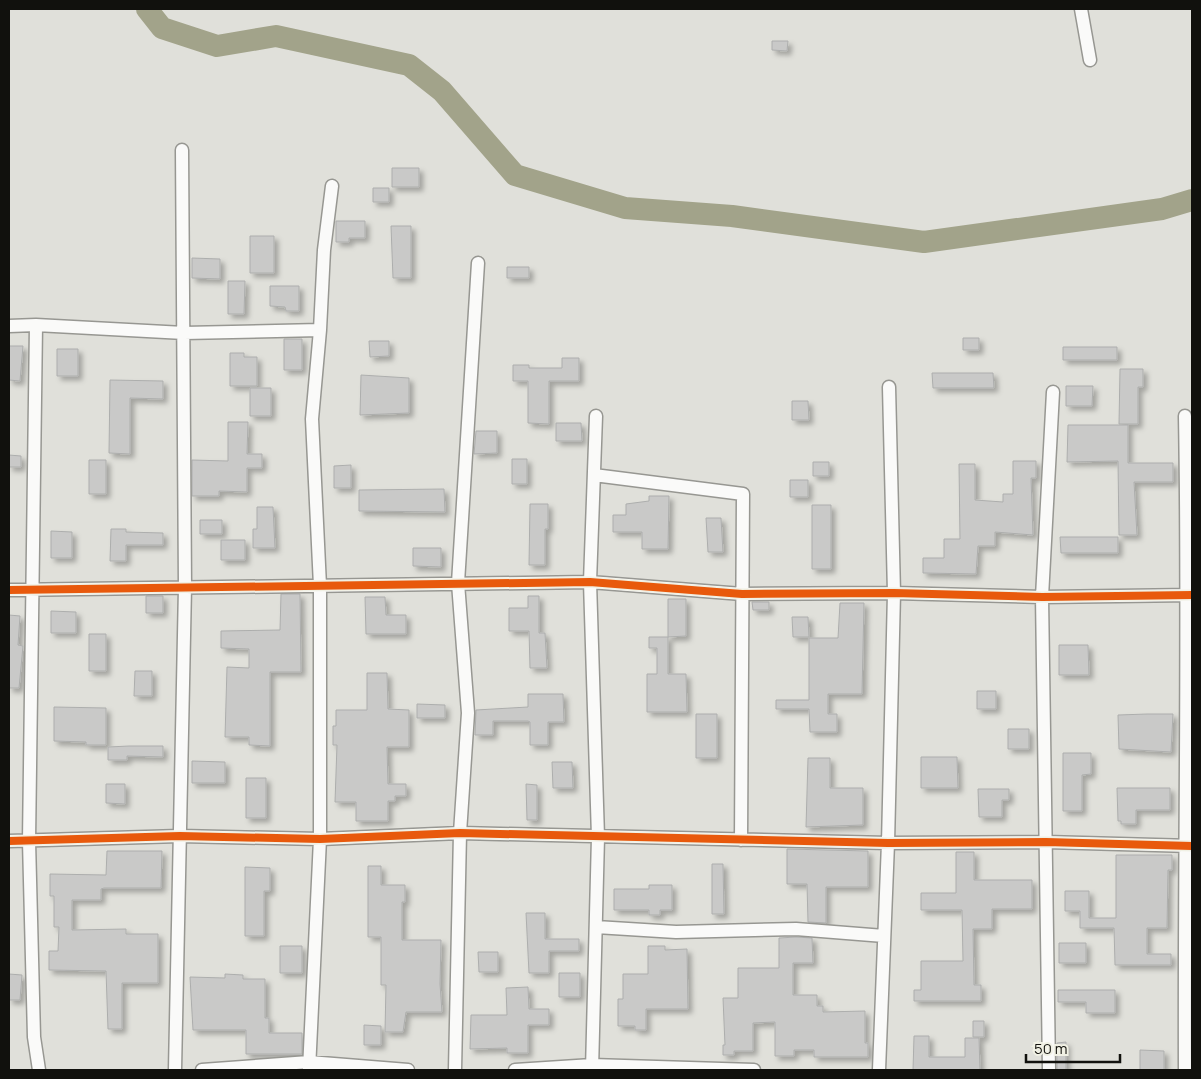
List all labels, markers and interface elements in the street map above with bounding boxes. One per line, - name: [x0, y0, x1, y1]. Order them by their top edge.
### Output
- scale bar: [1026, 1032, 1120, 1064]
- text: 50 m: [1034, 1038, 1068, 1059]

